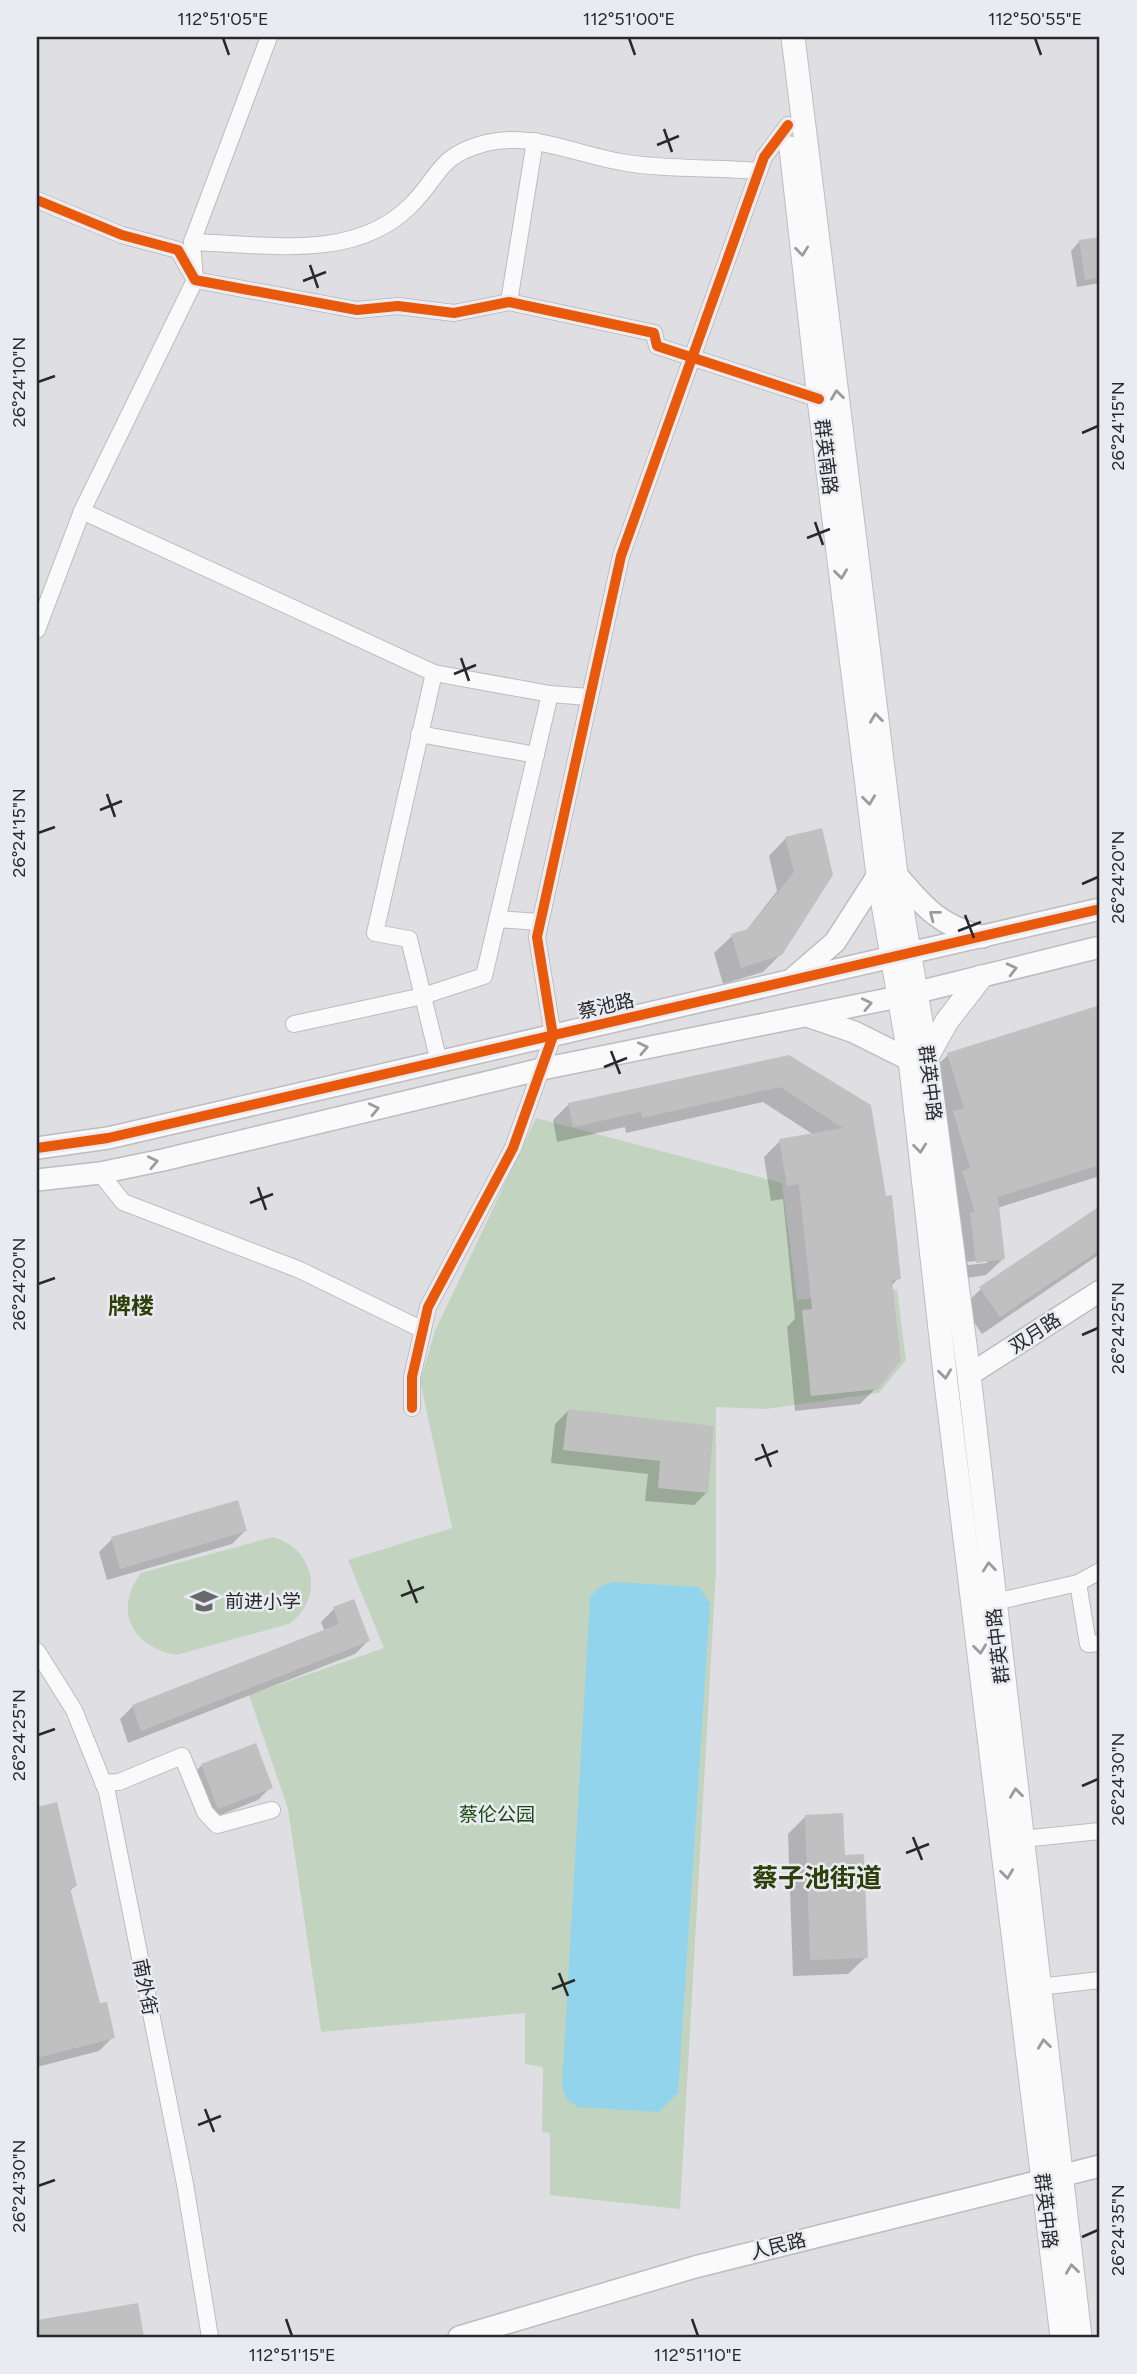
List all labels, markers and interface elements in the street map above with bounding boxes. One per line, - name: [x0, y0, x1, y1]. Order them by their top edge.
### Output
- text: 112°51'05"E: [177, 8, 269, 30]
- text: 112°51'00"E: [583, 8, 675, 30]
- text: 112°50'55"E: [988, 8, 1082, 30]
- one-way arrow: [795, 245, 810, 256]
- text: 26°24'10"N: [8, 337, 30, 427]
- text: 26°24'15"N: [1107, 381, 1129, 471]
- one-way arrow: [829, 389, 844, 401]
- street label: 群英南路: [810, 418, 842, 496]
- one-way arrow: [833, 568, 848, 580]
- one-way arrow: [869, 712, 884, 724]
- text: 26°24'15"N: [8, 788, 30, 878]
- one-way arrow: [861, 794, 876, 805]
- text: 26°24'20"N: [1107, 830, 1129, 924]
- one-way arrow: [930, 910, 942, 923]
- one-way arrow: [1006, 963, 1018, 977]
- street label: 蔡池路: [576, 988, 636, 1024]
- one-way arrow: [860, 997, 872, 1012]
- one-way arrow: [637, 1042, 649, 1057]
- street label: 群英中路: [914, 1044, 946, 1122]
- one-way arrow: [368, 1103, 380, 1117]
- one-way arrow: [912, 1142, 927, 1154]
- one-way arrow: [147, 1155, 159, 1170]
- text: 26°24'20"N: [8, 1237, 30, 1331]
- text: 26°24'25"N: [1107, 1282, 1129, 1374]
- district label: 牌楼: [108, 1292, 154, 1320]
- street label: 双月路: [1005, 1308, 1065, 1358]
- one-way arrow: [937, 1369, 952, 1380]
- one-way arrow: [982, 1561, 997, 1573]
- school or university icon: 前进小学: [189, 1586, 219, 1616]
- place label: 前进小学: [225, 1590, 301, 1613]
- street label: 群英中路: [982, 1607, 1014, 1685]
- one-way arrow: [972, 1643, 987, 1654]
- text: 26°24'25"N: [8, 1689, 30, 1781]
- text: 26°24'30"N: [1107, 1733, 1129, 1825]
- one-way arrow: [1009, 1787, 1024, 1799]
- park label: 蔡伦公园: [459, 1803, 535, 1826]
- district label: 蔡子池街道: [752, 1862, 882, 1894]
- one-way arrow: [1000, 1869, 1015, 1880]
- street label: 南外街: [128, 1957, 162, 2017]
- one-way arrow: [1037, 2038, 1052, 2049]
- text: 26°24'30"N: [8, 2140, 30, 2232]
- street label: 群英中路: [1030, 2172, 1062, 2250]
- text: 26°24'35"N: [1107, 2184, 1129, 2276]
- street label: 人民路: [748, 2228, 808, 2264]
- one-way arrow: [1064, 2264, 1079, 2275]
- text: 112°51'15"E: [248, 2344, 336, 2366]
- text: 112°51'10"E: [654, 2344, 742, 2366]

